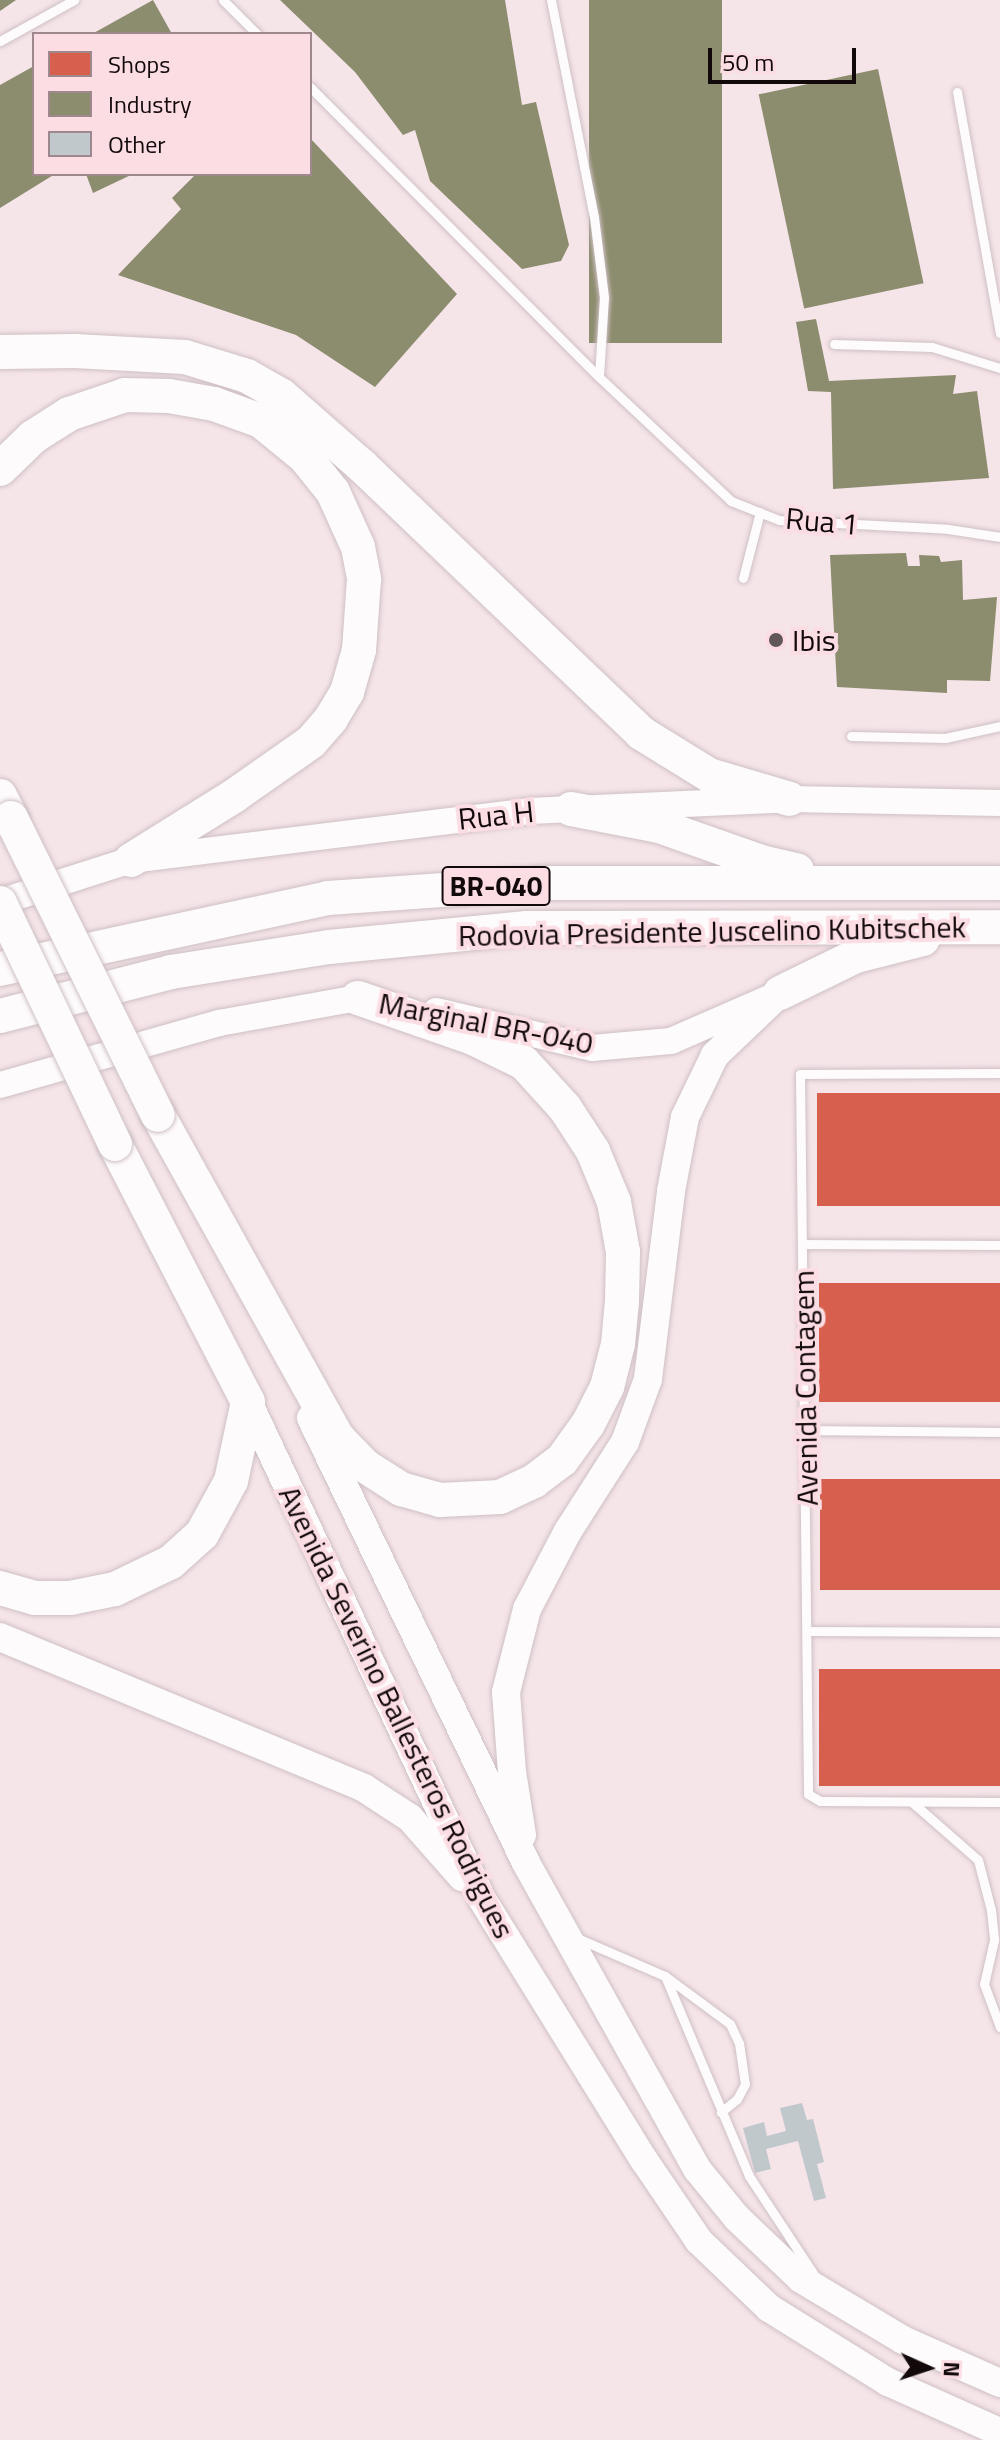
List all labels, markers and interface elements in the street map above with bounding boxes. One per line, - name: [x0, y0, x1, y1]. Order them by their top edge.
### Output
- legend: [32, 32, 312, 176]
- scale bar: [712, 32, 860, 82]
- text: 50 m: [722, 44, 774, 80]
- text: Shops: [108, 46, 170, 82]
- text: Industry: [108, 86, 192, 122]
- text: Other: [108, 126, 166, 162]
- street label: Rua 1: [784, 500, 860, 542]
- place label: Ibis: [792, 622, 836, 658]
- marker: Ibis: [767, 631, 785, 649]
- street label: Rua H: [456, 793, 536, 837]
- road number: BR-040: [440, 862, 552, 910]
- street label: Rodovia Presidente Juscelino Kubitschek: [458, 909, 966, 953]
- street label: Marginal BR-040: [376, 985, 596, 1061]
- street label: Avenida Contagem: [785, 1270, 825, 1506]
- street label: Avenida Severino Ballesteros Rodrigues: [272, 1480, 522, 1944]
- north arrow: [888, 2328, 968, 2408]
- text: N: [935, 2361, 969, 2378]

